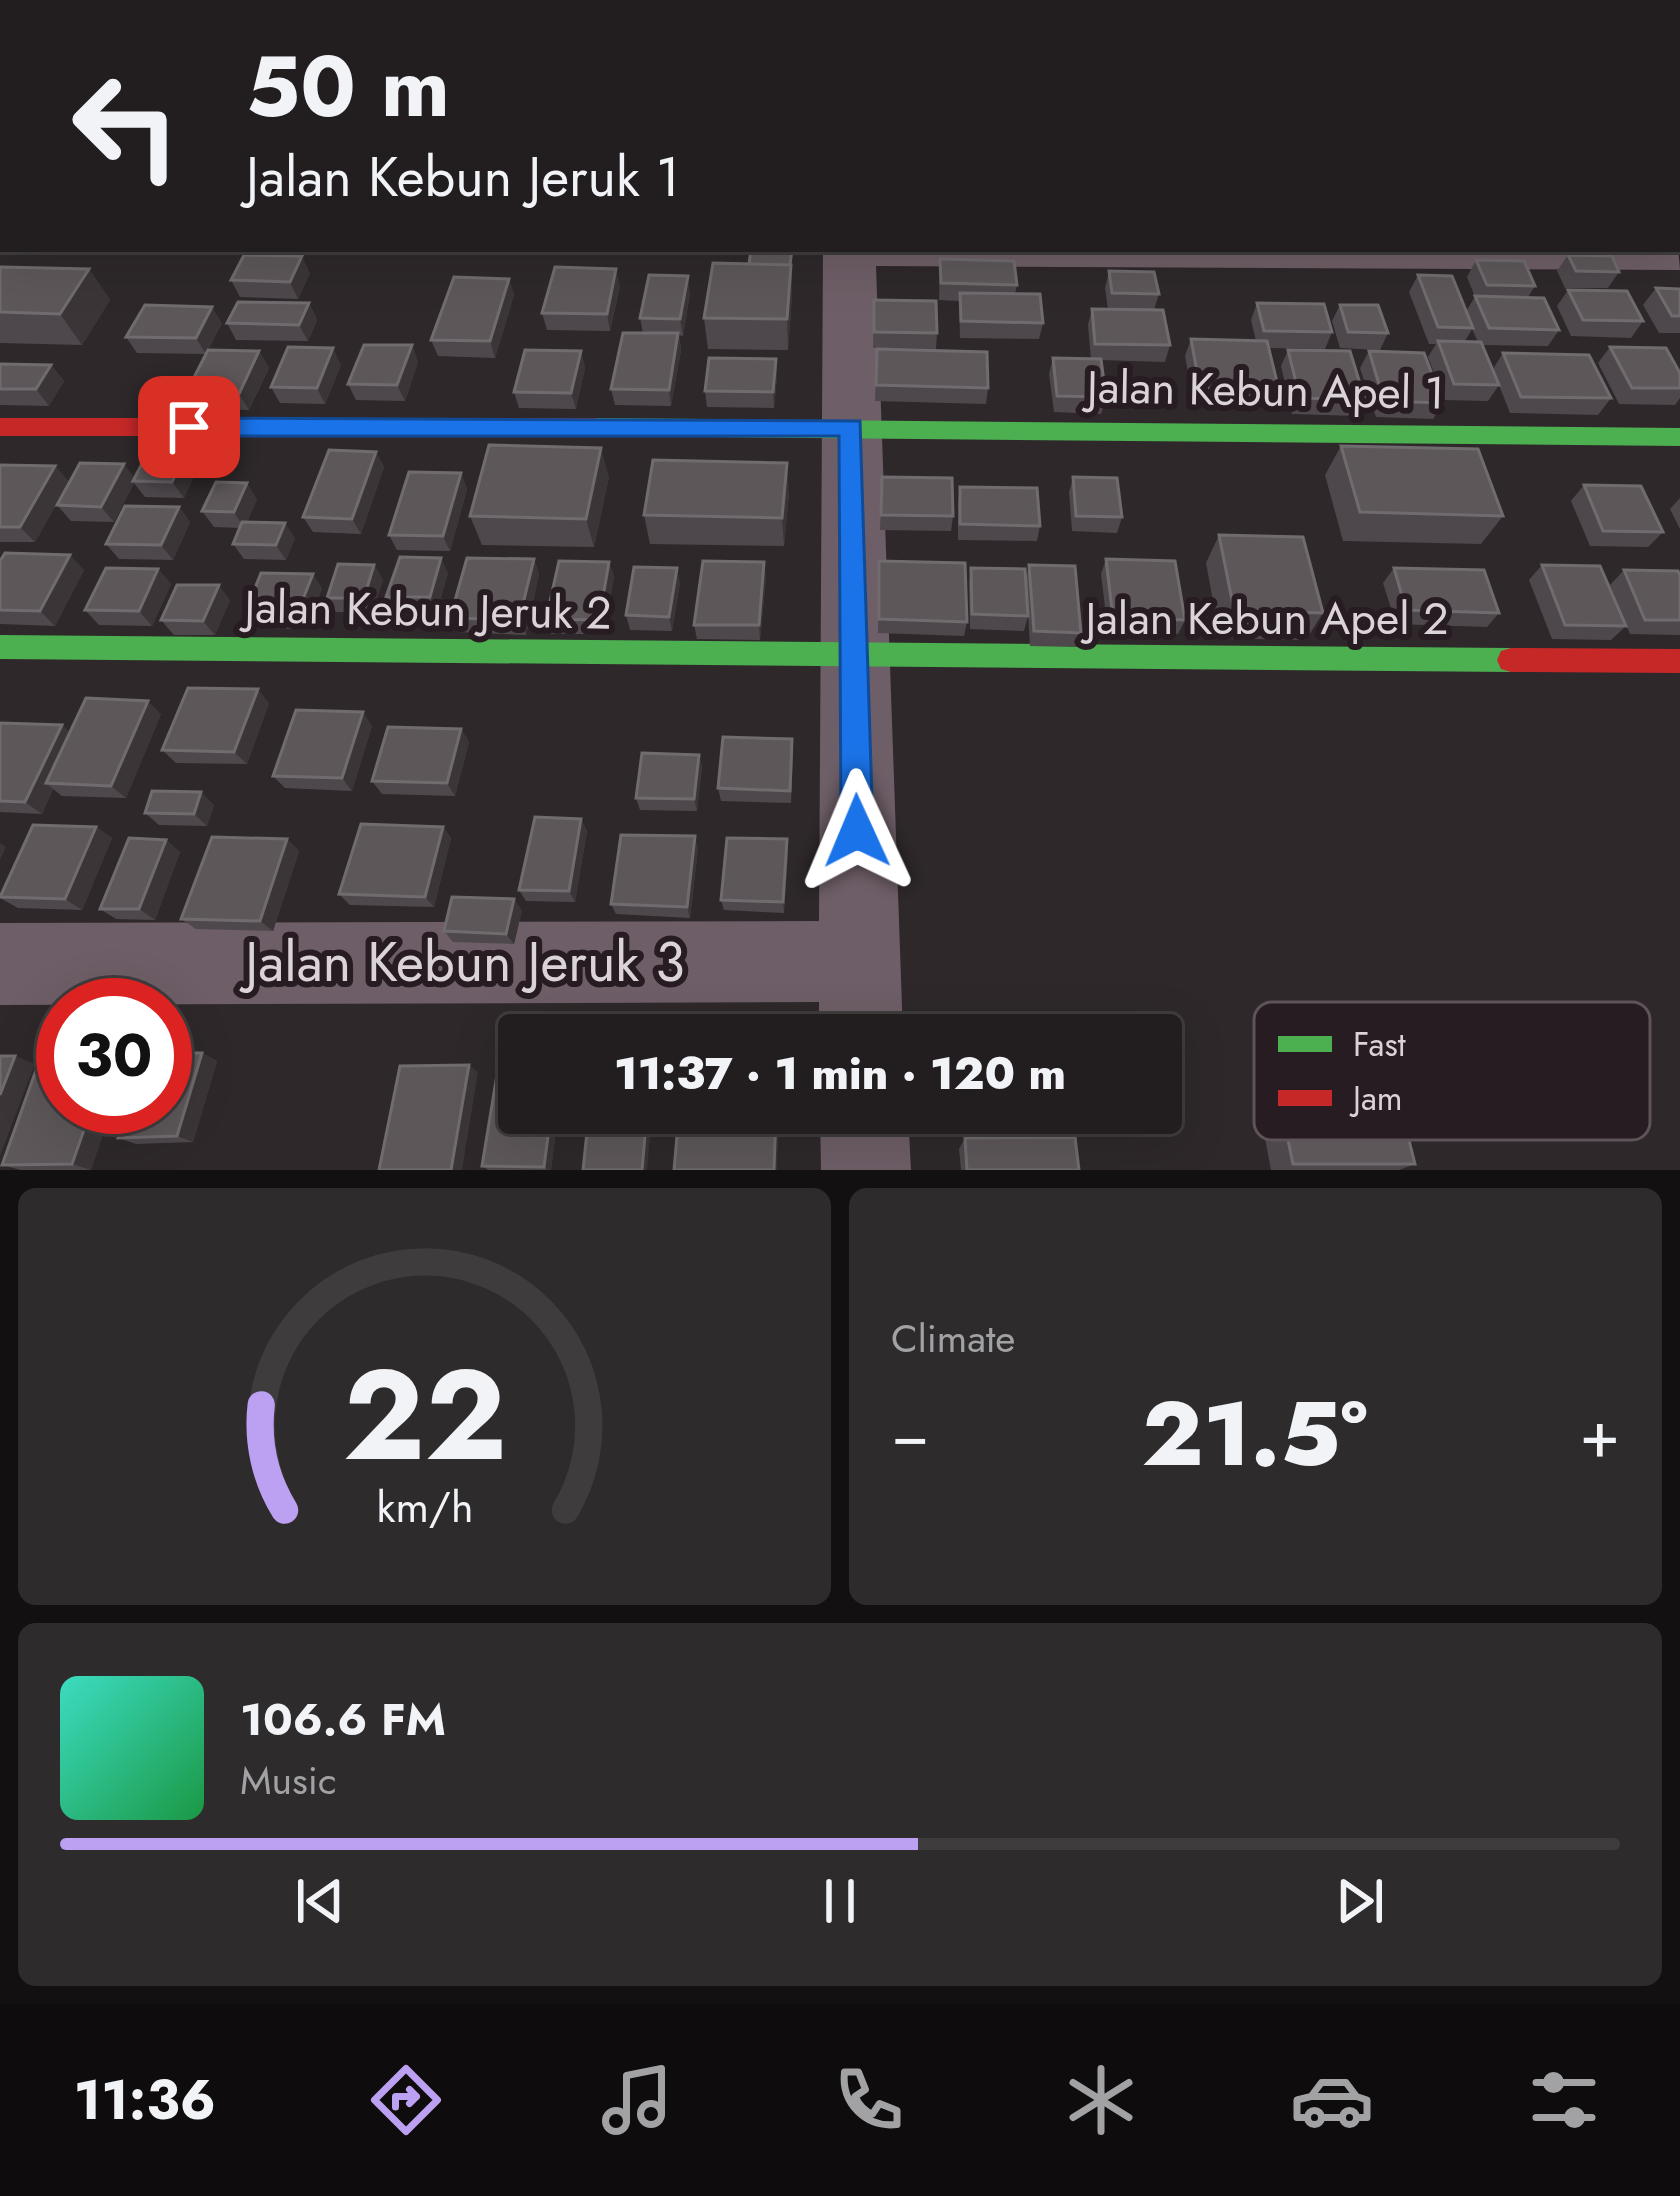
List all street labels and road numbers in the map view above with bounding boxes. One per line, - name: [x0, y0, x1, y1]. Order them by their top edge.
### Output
- street label: Jalan Kebun Apel 1: [1082, 354, 1445, 426]
- street label: Jalan Kebun Jeruk 2: [239, 574, 612, 646]
- street label: Jalan Kebun Apel 2: [1080, 586, 1449, 651]
- street label: Jalan Kebun Jeruk 3: [239, 923, 685, 1001]

